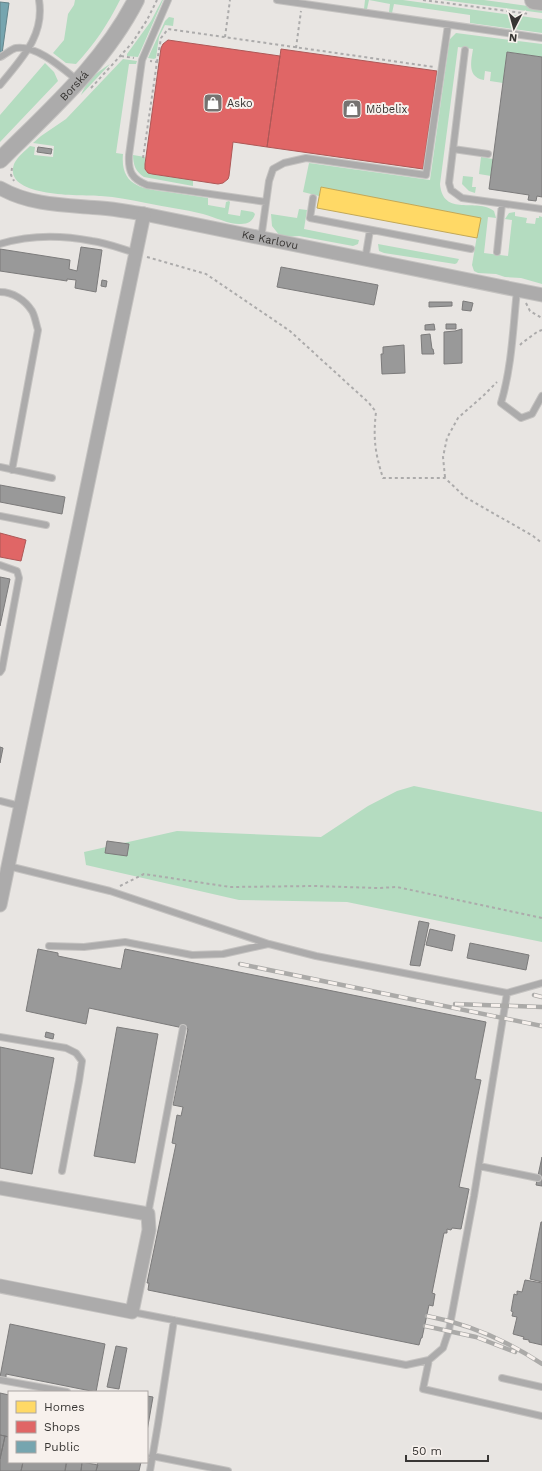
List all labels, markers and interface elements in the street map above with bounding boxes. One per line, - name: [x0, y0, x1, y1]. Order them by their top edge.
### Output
- north arrow: [494, 8, 534, 48]
- text: N: [508, 31, 518, 44]
- street label: Borská: [57, 68, 91, 104]
- shop icon: Asko: [202, 92, 224, 114]
- place label: Asko: [227, 97, 253, 110]
- shop icon: Möbelix: [341, 98, 363, 120]
- place label: Möbelix: [366, 103, 407, 116]
- street label: Ke Karlovu: [241, 228, 299, 252]
- legend: [8, 1391, 148, 1463]
- text: Homes: [44, 1400, 85, 1414]
- text: Shops: [44, 1420, 80, 1434]
- scale bar: [406, 1437, 488, 1463]
- text: Public: [44, 1440, 80, 1454]
- text: 50 m: [412, 1444, 442, 1458]

